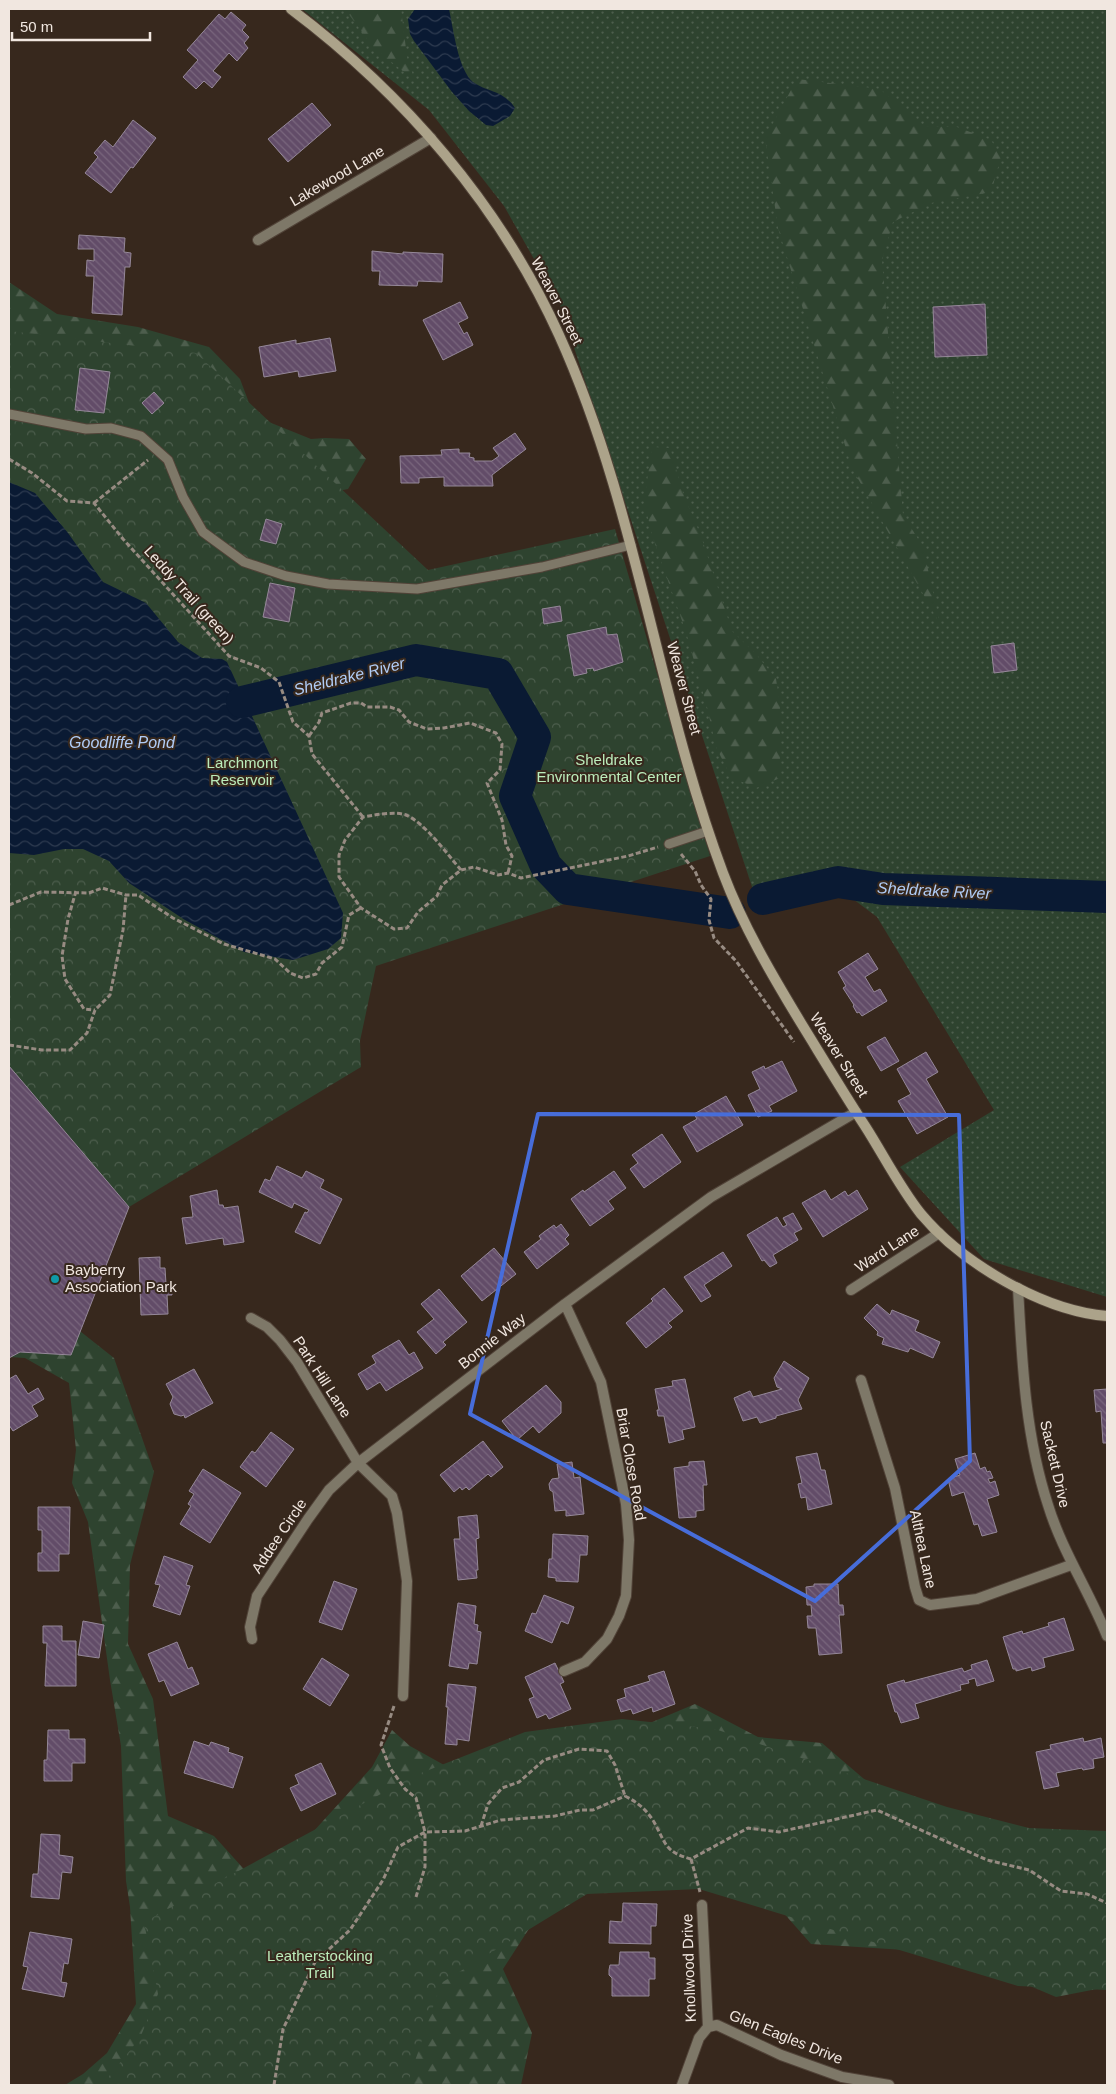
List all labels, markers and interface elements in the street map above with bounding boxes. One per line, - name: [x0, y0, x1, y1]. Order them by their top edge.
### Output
- scale bar: [12, 10, 150, 42]
- text: 50 m: [20, 18, 53, 35]
- street label: Lakewood Lane: [287, 142, 387, 209]
- street label: Weaver Street: [528, 254, 587, 348]
- street label: Leddy Trail (green): [141, 542, 238, 647]
- street label: Weaver Street: [664, 639, 705, 737]
- water label: Sheldrake River: [292, 654, 407, 699]
- water label: Goodliffe Pond: [69, 734, 176, 751]
- park label: Sheldrake Environmental Center: [536, 751, 682, 785]
- park label: Larchmont Reservoir: [207, 754, 278, 788]
- water label: Sheldrake River: [877, 879, 992, 902]
- street label: Weaver Street: [807, 1010, 872, 1100]
- street label: Ward Lane: [852, 1222, 922, 1276]
- place label: Bayberry Association Park: [65, 1261, 177, 1295]
- marker: Bayberry Association Park: [49, 1273, 61, 1285]
- street label: Bonnie Way: [455, 1309, 529, 1372]
- street label: Park Hill Lane: [290, 1333, 355, 1421]
- street label: Briar Close Road: [613, 1406, 650, 1522]
- street label: Sackett Drive: [1037, 1419, 1074, 1509]
- street label: Addee Circle: [248, 1495, 310, 1576]
- street label: Althea Lane: [907, 1508, 940, 1590]
- street label: Knollwood Drive: [678, 1914, 699, 2022]
- park label: Leatherstocking Trail: [267, 1947, 373, 1981]
- street label: Glen Eagles Drive: [727, 2006, 845, 2067]

